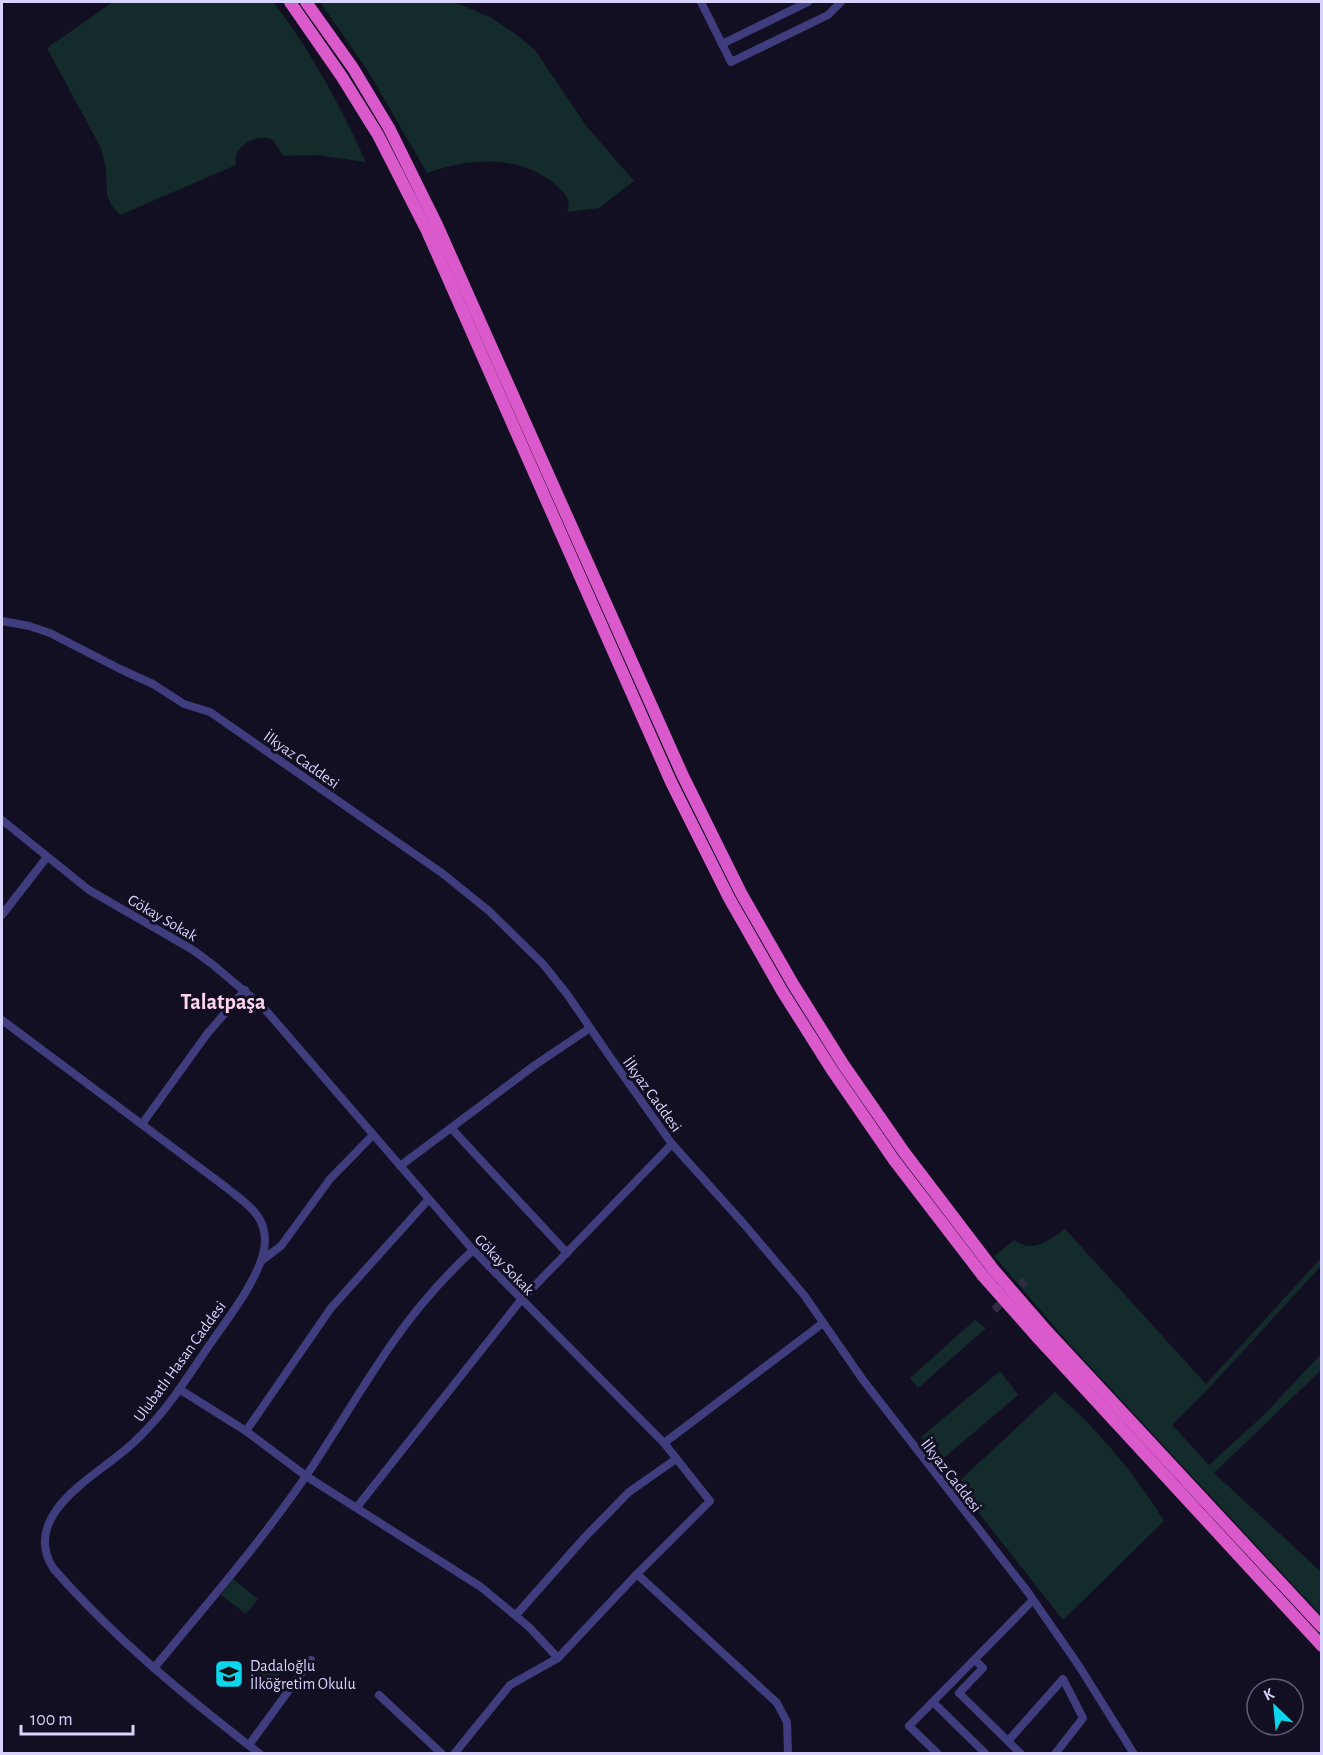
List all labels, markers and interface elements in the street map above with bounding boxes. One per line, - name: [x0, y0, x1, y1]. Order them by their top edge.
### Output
- street label: İlkyaz Caddesi: [260, 726, 343, 792]
- street label: Gökay Sokak: [124, 892, 201, 945]
- district label: Talatpaşa: [180, 991, 266, 1013]
- street label: İlkyaz Caddesi: [619, 1053, 686, 1136]
- street label: Gökay Sokak: [471, 1231, 537, 1299]
- street label: Ulubatlı Hasan Caddesi: [131, 1298, 229, 1425]
- street label: İlkyaz Caddesi: [917, 1435, 986, 1516]
- school or university icon: Dadaloğlu İlköğretim Okulu: [213, 1658, 245, 1690]
- place label: Dadaloğlu İlköğretim Okulu: [250, 1658, 356, 1692]
- north arrow: [1245, 1677, 1305, 1737]
- text: K: [1261, 1685, 1277, 1704]
- scale bar: [21, 1698, 134, 1736]
- text: 100 m: [30, 1711, 73, 1729]

